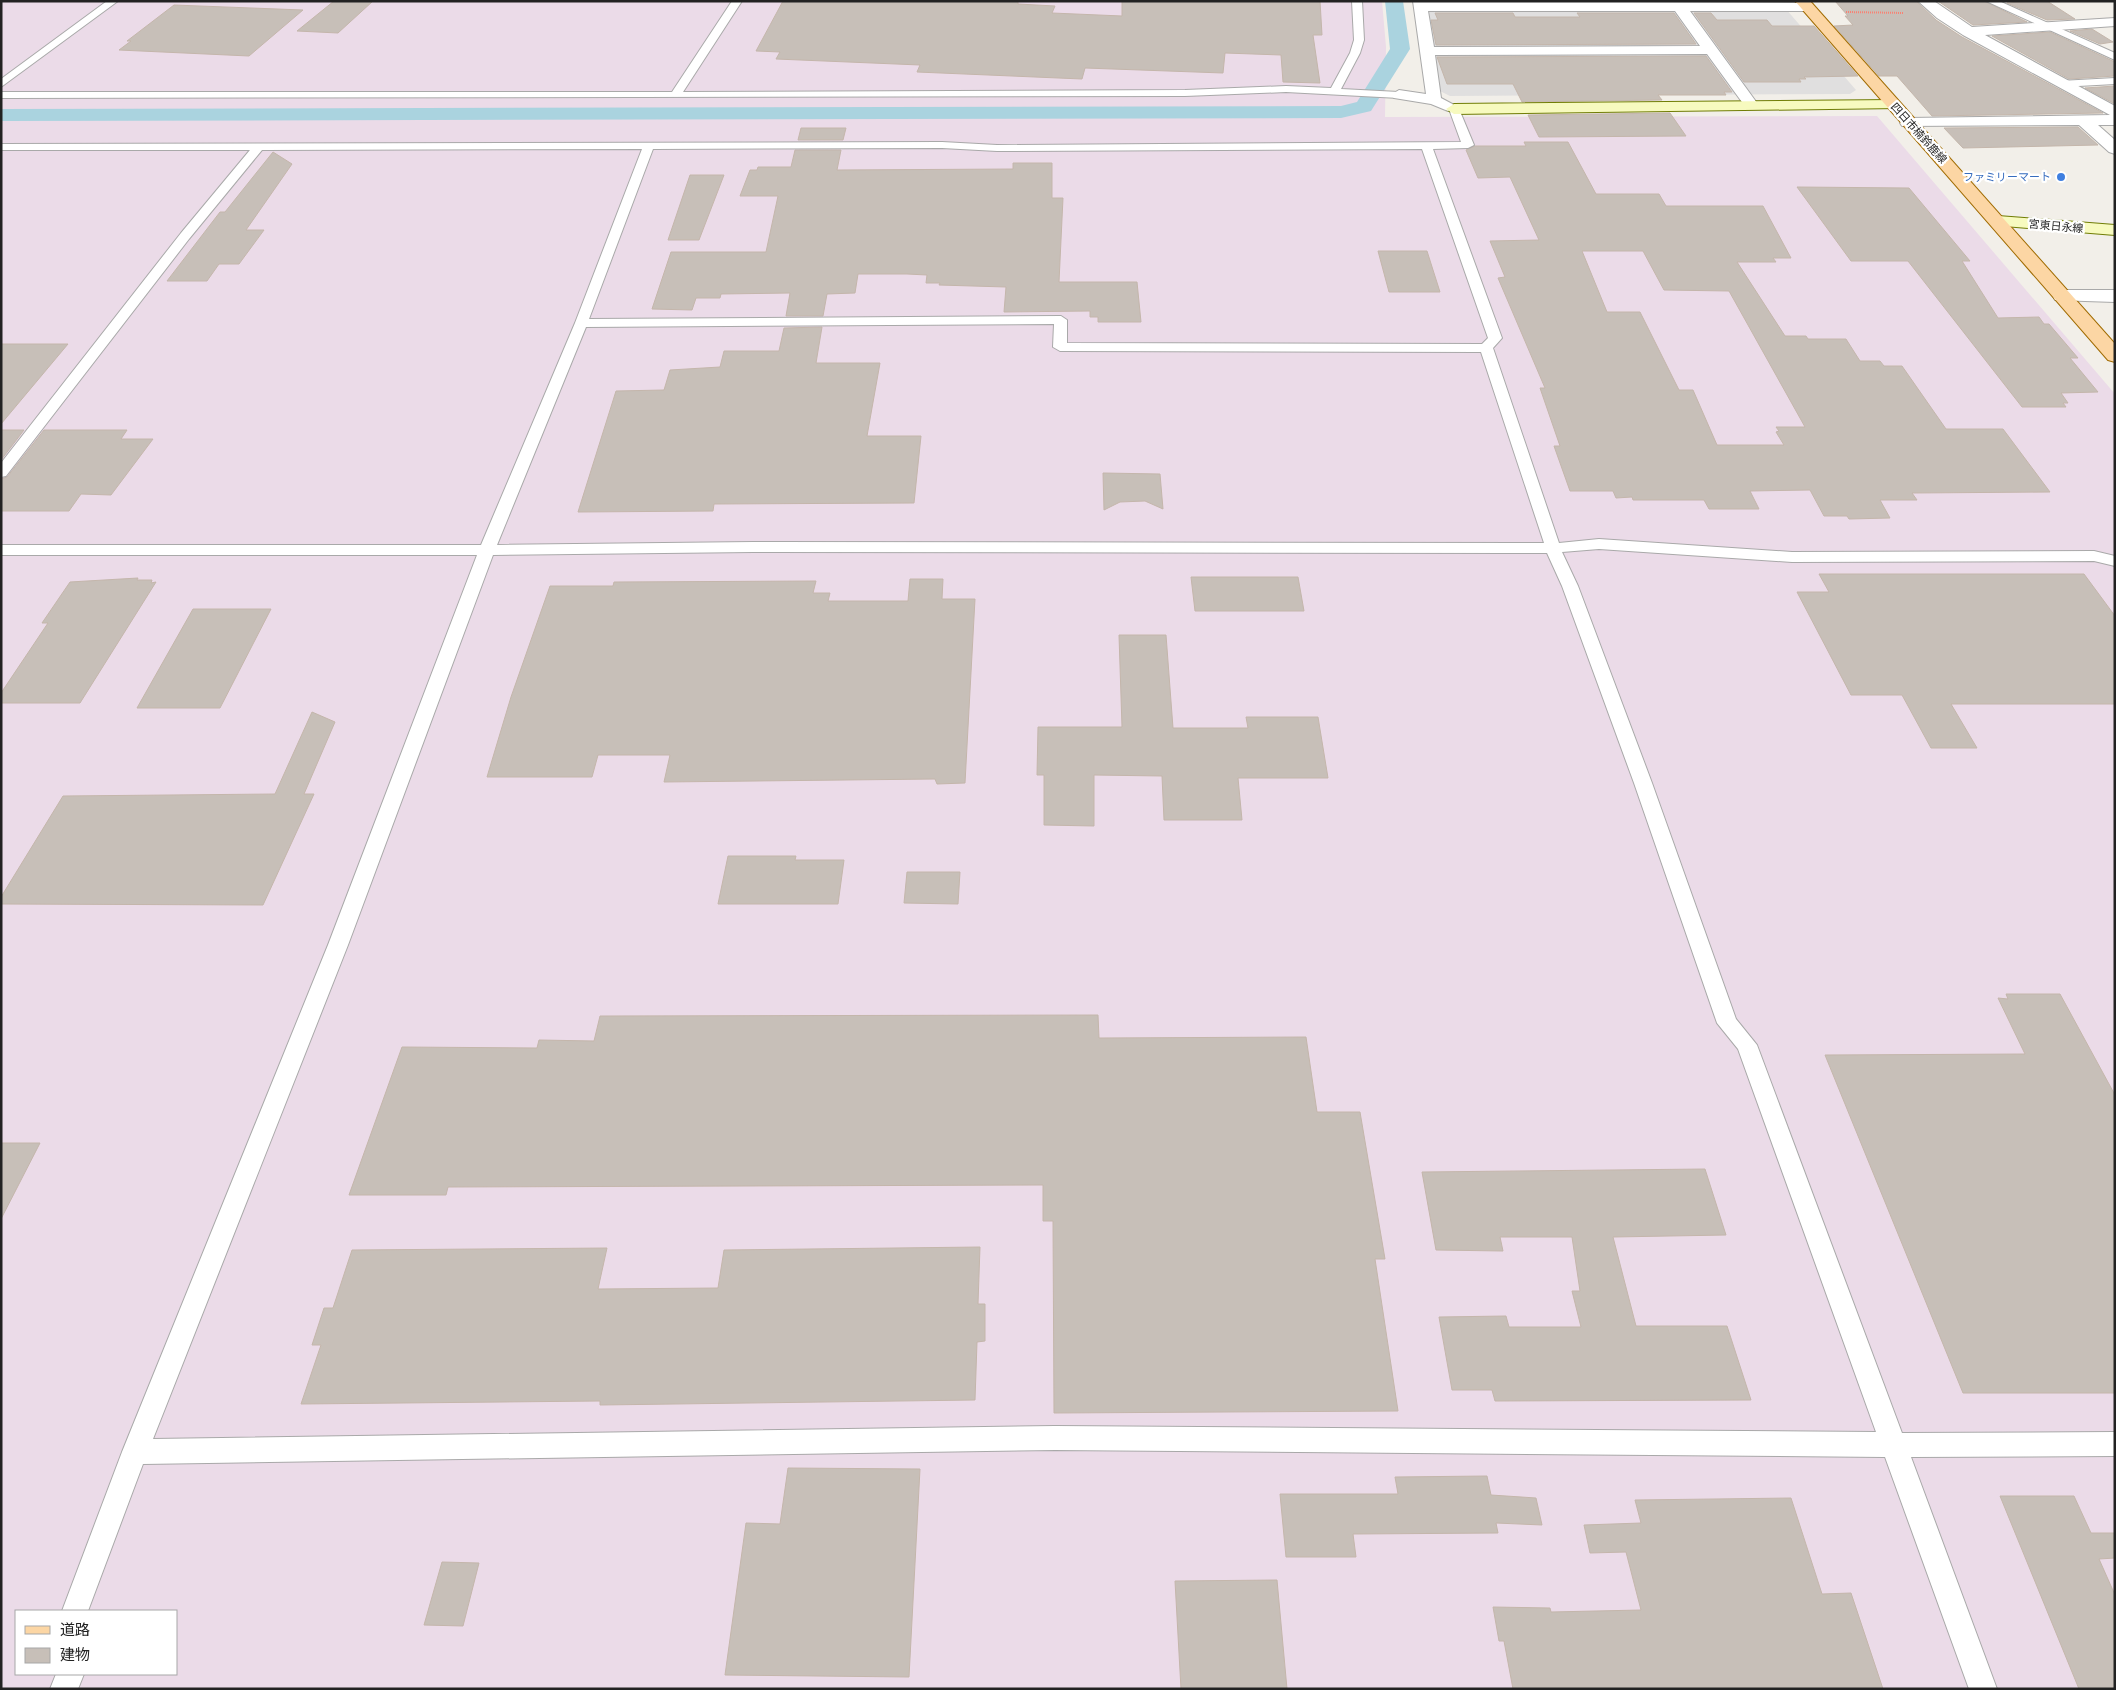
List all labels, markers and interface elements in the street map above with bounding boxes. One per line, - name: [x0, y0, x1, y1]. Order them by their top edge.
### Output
- street label: 四日市楠鈴鹿線: [1887, 100, 1950, 167]
- place label: ファミリーマート: [1963, 170, 2051, 185]
- marker: ファミリーマート: [2055, 171, 2067, 183]
- street label: 宮東日永線: [2028, 217, 2084, 236]
- legend: [15, 1610, 178, 1675]
- text: 道路: [60, 1620, 90, 1641]
- text: 建物: [60, 1645, 90, 1666]

